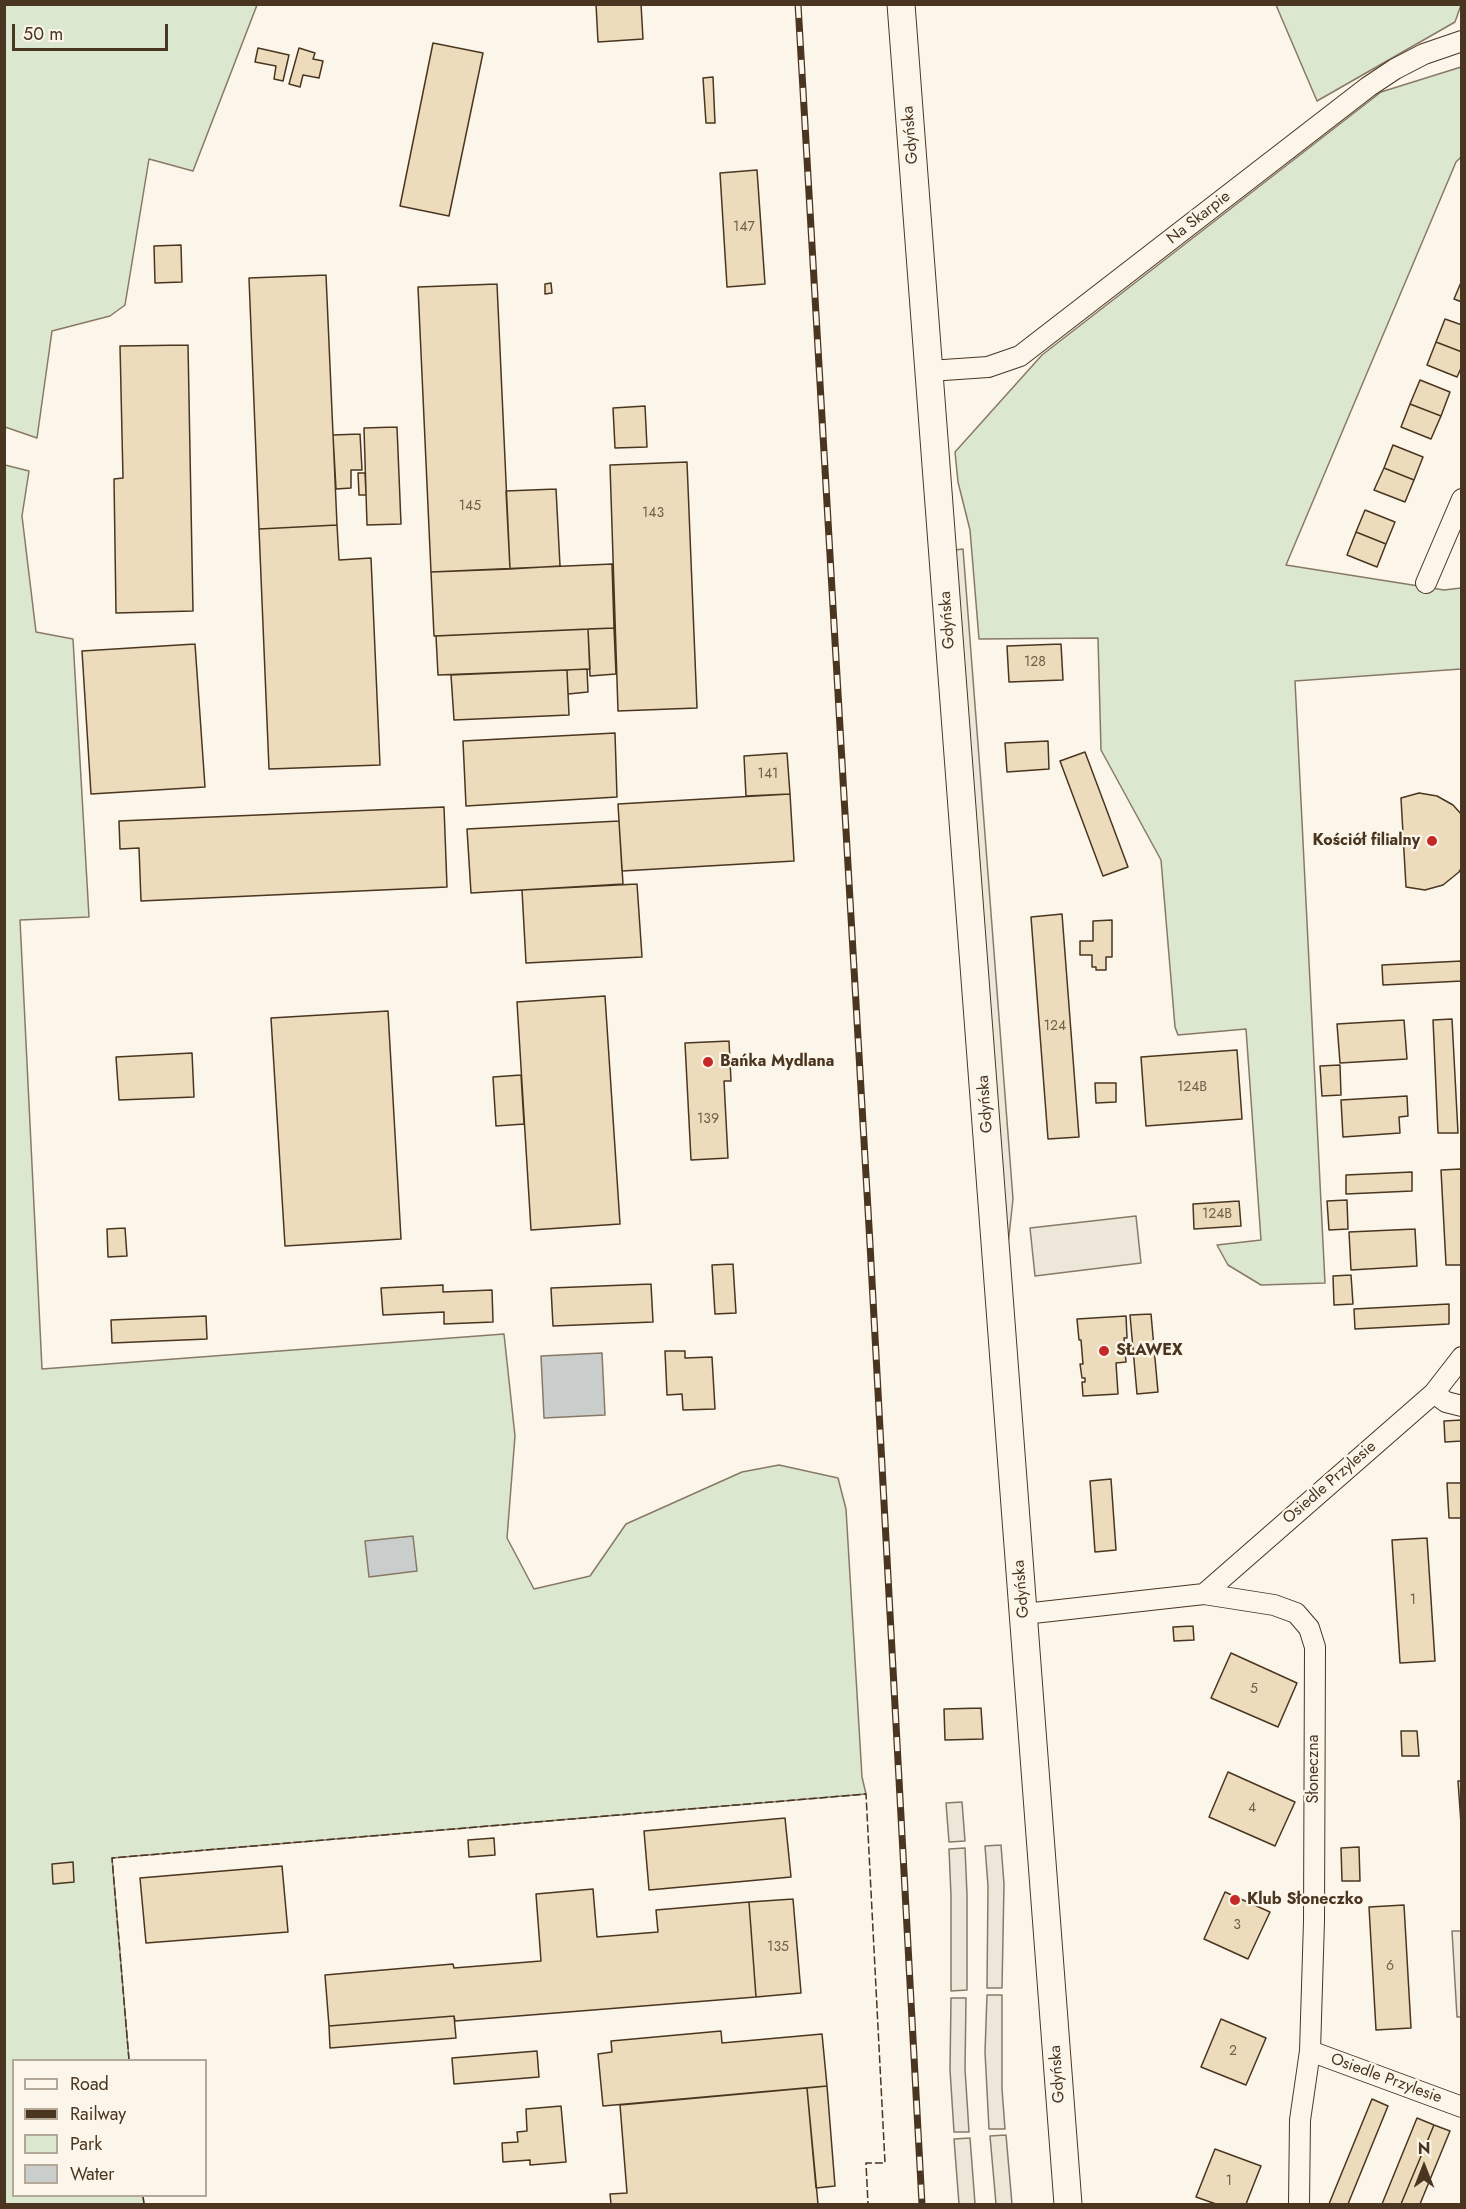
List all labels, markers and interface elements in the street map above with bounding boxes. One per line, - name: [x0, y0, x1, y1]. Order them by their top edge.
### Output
- scale bar: [15, 12, 171, 50]
- text: 50 m: [23, 21, 63, 47]
- street label: Gdyńska: [899, 105, 923, 165]
- street label: Na Skarpie: [1163, 187, 1235, 249]
- house number: 147: [733, 220, 755, 236]
- house number: 145: [459, 499, 481, 515]
- house number: 143: [642, 506, 664, 522]
- street label: Gdyńska: [936, 590, 960, 650]
- house number: 128: [1024, 655, 1046, 671]
- house number: 141: [758, 767, 778, 783]
- place label: Kościół filialny: [1313, 831, 1420, 851]
- marker: Kościół filialny: [1425, 834, 1439, 848]
- house number: 124: [1044, 1019, 1066, 1035]
- place label: Bańka Mydlana: [720, 1052, 834, 1072]
- marker: Bańka Mydlana: [701, 1055, 715, 1069]
- street label: Gdyńska: [974, 1074, 998, 1134]
- house number: 124B: [1177, 1080, 1207, 1096]
- house number: 139: [697, 1112, 719, 1128]
- house number: 124B: [1202, 1207, 1232, 1223]
- place label: SŁAWEX: [1116, 1341, 1183, 1361]
- marker: SŁAWEX: [1097, 1344, 1111, 1358]
- street label: Osiedle Przylesie: [1279, 1437, 1381, 1529]
- street label: Gdyńska: [1010, 1559, 1034, 1619]
- house number: 1: [1410, 1593, 1416, 1609]
- house number: 5: [1250, 1682, 1258, 1698]
- street label: Słoneczna: [1304, 1735, 1324, 1803]
- house number: 4: [1248, 1801, 1256, 1817]
- place label: Klub Słoneczko: [1247, 1890, 1363, 1910]
- marker: Klub Słoneczko: [1228, 1893, 1242, 1907]
- house number: 3: [1233, 1918, 1241, 1934]
- house number: 135: [767, 1940, 789, 1956]
- house number: 6: [1386, 1959, 1394, 1975]
- street label: Gdyńska: [1046, 2044, 1070, 2104]
- house number: 2: [1229, 2044, 1237, 2060]
- street label: Osiedle Przylesie: [1328, 2050, 1444, 2108]
- legend: [12, 2059, 207, 2197]
- text: Road: [70, 2071, 109, 2097]
- text: Railway: [70, 2101, 126, 2127]
- text: Park: [70, 2131, 102, 2157]
- north arrow: [1394, 2137, 1454, 2197]
- text: N: [1418, 2137, 1430, 2160]
- text: Water: [70, 2161, 114, 2187]
- house number: 1: [1226, 2174, 1232, 2190]

